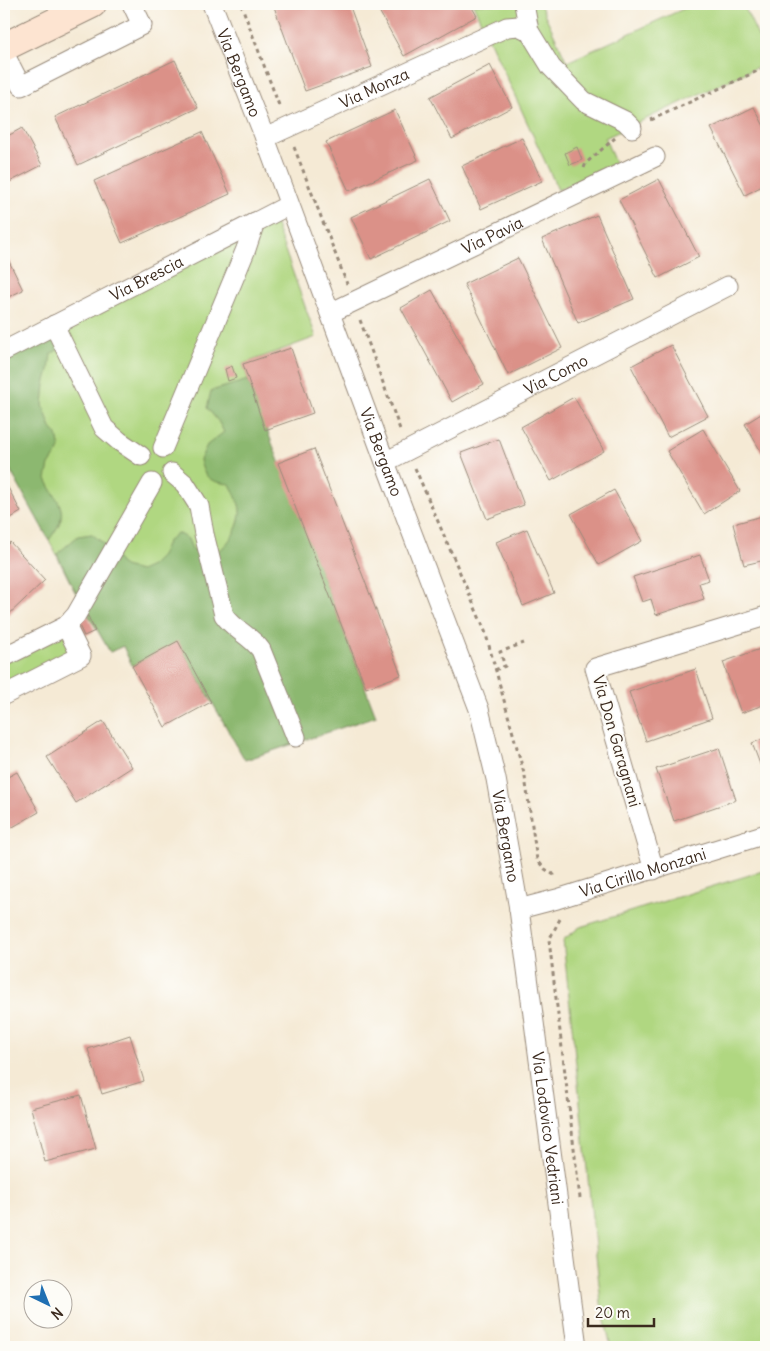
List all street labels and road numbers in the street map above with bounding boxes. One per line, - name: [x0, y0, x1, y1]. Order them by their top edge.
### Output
- street label: Via Bergamo: [213, 26, 266, 120]
- street label: Via Monza: [336, 63, 412, 113]
- street label: Via Pavia: [458, 212, 526, 258]
- street label: Via Brescia: [106, 251, 187, 305]
- street label: Via Como: [521, 350, 591, 399]
- street label: Via Bergamo: [356, 405, 407, 499]
- street label: Via Don Garagnani: [589, 673, 645, 809]
- street label: Via Bergamo: [488, 789, 524, 884]
- street label: Via Cirillo Monzani: [577, 843, 708, 901]
- street label: Via Lodovico Vedriani: [528, 1050, 568, 1206]

